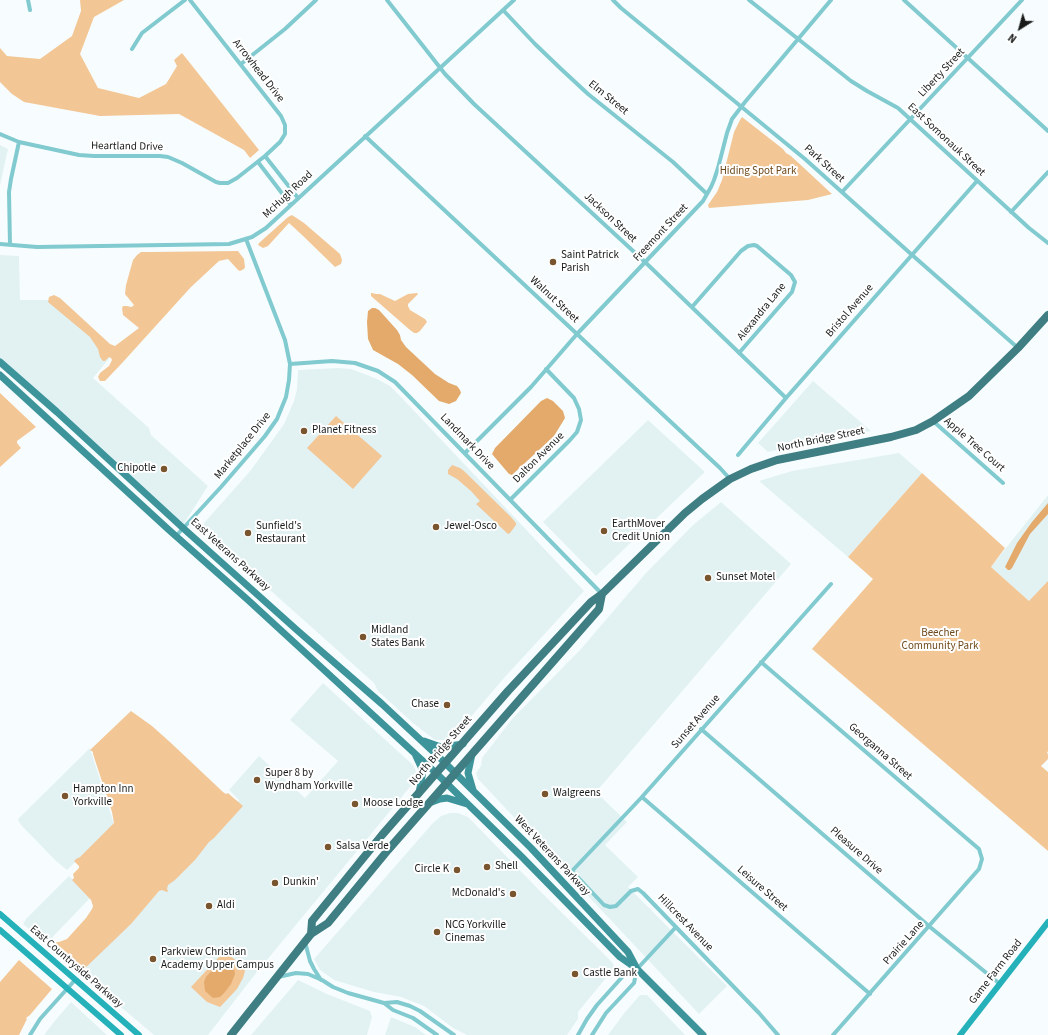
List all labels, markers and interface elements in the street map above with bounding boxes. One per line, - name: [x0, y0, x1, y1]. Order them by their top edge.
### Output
- north arrow: [1000, 8, 1040, 48]
- text: N: [1005, 30, 1020, 46]
- street label: Arrowhead Drive: [229, 37, 287, 105]
- street label: Liberty Street: [916, 46, 968, 100]
- street label: Elm Street: [585, 78, 631, 118]
- street label: East Somonauk Street: [904, 101, 988, 179]
- street label: Heartland Drive: [91, 140, 163, 154]
- street label: Park Street: [801, 142, 847, 186]
- park label: Hiding Spot Park: [720, 165, 796, 179]
- street label: McHugh Road: [260, 169, 316, 221]
- street label: Jackson Street: [581, 190, 639, 246]
- street label: Freemont Street: [631, 201, 691, 265]
- place label: Saint Patrick Parish: [561, 249, 619, 275]
- marker: Saint Patrick Parish: [548, 257, 558, 267]
- street label: Walnut Street: [527, 274, 581, 326]
- street label: Alexandra Lane: [735, 281, 789, 343]
- street label: Bristol Avenue: [823, 282, 877, 340]
- street label: Marketplace Drive: [212, 410, 274, 482]
- street label: Landmark Drive: [437, 411, 497, 473]
- street label: Apple Tree Court: [941, 415, 1007, 475]
- place label: Planet Fitness: [312, 424, 376, 438]
- street label: North Bridge Street: [776, 424, 866, 456]
- marker: Planet Fitness: [299, 426, 309, 436]
- street label: Dalton Avenue: [511, 430, 567, 486]
- place label: Chipotle: [117, 462, 156, 476]
- marker: Chipotle: [159, 464, 169, 474]
- street label: East Veterans Parkway: [188, 516, 272, 594]
- place label: EarthMover Credit Union: [612, 518, 670, 544]
- place label: Sunfield's Restaurant: [256, 520, 306, 546]
- place label: Jewel-Osco: [444, 520, 497, 534]
- marker: Jewel-Osco: [431, 522, 441, 532]
- marker: EarthMover Credit Union: [599, 526, 609, 536]
- marker: Sunfield's Restaurant: [243, 528, 253, 538]
- place label: Sunset Motel: [716, 571, 775, 585]
- marker: Sunset Motel: [703, 573, 713, 583]
- place label: Midland States Bank: [371, 624, 425, 650]
- park label: Beecher Community Park: [902, 627, 978, 653]
- marker: Midland States Bank: [358, 632, 368, 642]
- street label: Sunset Avenue: [669, 692, 723, 752]
- place label: Chase: [411, 698, 439, 712]
- marker: Chase: [442, 700, 452, 710]
- street label: North Bridge Street: [407, 713, 475, 789]
- street label: Georganna Street: [845, 721, 915, 783]
- place label: Super 8 by Wyndham Yorkville: [265, 767, 353, 793]
- marker: Super 8 by Wyndham Yorkville: [252, 775, 262, 785]
- place label: Hampton Inn Yorkville: [73, 783, 133, 809]
- place label: Walgreens: [553, 787, 601, 801]
- marker: Walgreens: [540, 789, 550, 799]
- marker: Hampton Inn Yorkville: [60, 791, 70, 801]
- place label: Moose Lodge: [363, 797, 423, 811]
- marker: Moose Lodge: [350, 799, 360, 809]
- street label: West Veterans Parkway: [511, 813, 593, 899]
- street label: Pleasure Drive: [827, 824, 885, 878]
- place label: Salsa Verde: [336, 840, 389, 854]
- marker: Salsa Verde: [323, 842, 333, 852]
- place label: Shell: [495, 860, 518, 874]
- marker: Shell: [482, 862, 492, 872]
- place label: Circle K: [414, 863, 449, 877]
- street label: Leisure Street: [734, 863, 790, 915]
- marker: Circle K: [452, 865, 462, 875]
- place label: Dunkin': [283, 876, 319, 890]
- marker: Dunkin': [270, 878, 280, 888]
- place label: McDonald's: [452, 887, 505, 901]
- marker: McDonald's: [508, 889, 518, 899]
- street label: Hillcrest Avenue: [655, 892, 715, 954]
- place label: Aldi: [217, 899, 235, 913]
- marker: Aldi: [204, 901, 214, 911]
- street label: Prairie Lane: [881, 918, 927, 968]
- place label: NCG Yorkville Cinemas: [445, 919, 506, 945]
- street label: East Countryside Parkway: [27, 923, 125, 1011]
- marker: NCG Yorkville Cinemas: [432, 927, 442, 937]
- street label: Game Farm Road: [967, 937, 1025, 1007]
- place label: Parkview Christian Academy Upper Campus: [161, 946, 274, 972]
- marker: Parkview Christian Academy Upper Campus: [148, 954, 158, 964]
- place label: Castle Bank: [583, 967, 637, 981]
- marker: Castle Bank: [570, 969, 580, 979]

